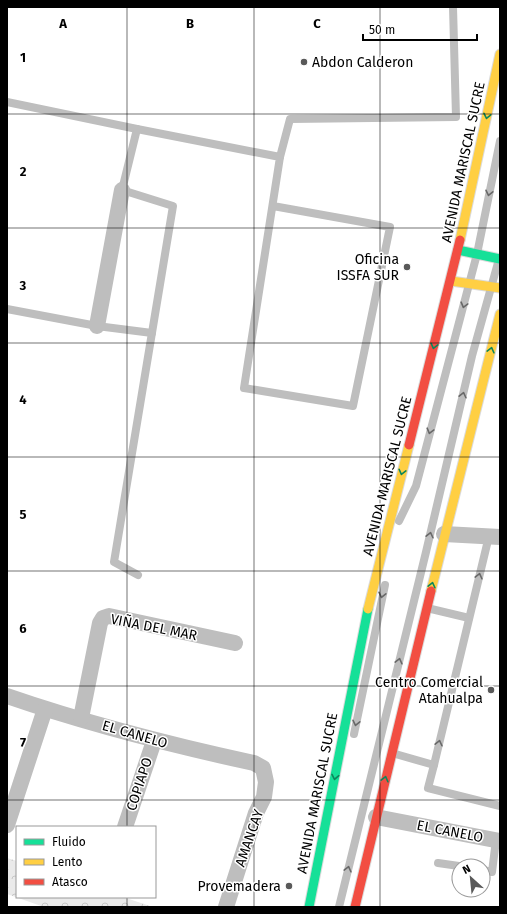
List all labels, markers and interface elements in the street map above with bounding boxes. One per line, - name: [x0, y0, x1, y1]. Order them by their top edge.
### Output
- text: A: [58, 16, 67, 31]
- text: B: [186, 16, 194, 31]
- text: C: [313, 16, 321, 31]
- scale bar: [363, 16, 477, 42]
- text: 50 m: [369, 23, 395, 37]
- text: 1: [20, 50, 26, 65]
- place label: Abdon Calderon: [312, 54, 413, 71]
- marker: Abdon Calderon: [299, 57, 309, 67]
- street label: AVENIDA MARISCAL SUCRE: [438, 80, 489, 244]
- one-way arrow: [483, 113, 491, 120]
- text: 2: [20, 164, 27, 179]
- one-way arrow: [486, 190, 494, 196]
- place label: Oficina ISSFA SUR: [337, 251, 400, 284]
- marker: Oficina ISSFA SUR: [402, 262, 412, 272]
- text: 3: [19, 278, 27, 293]
- one-way arrow: [460, 302, 468, 309]
- one-way arrow: [431, 343, 439, 350]
- one-way arrow: [486, 347, 495, 354]
- text: 4: [19, 392, 27, 407]
- one-way arrow: [458, 392, 466, 398]
- street label: AVENIDA MARISCAL SUCRE: [359, 395, 416, 558]
- one-way arrow: [427, 428, 435, 434]
- one-way arrow: [398, 469, 407, 476]
- text: 5: [20, 507, 27, 522]
- one-way arrow: [425, 532, 434, 539]
- one-way arrow: [475, 573, 483, 579]
- one-way arrow: [427, 581, 435, 588]
- one-way arrow: [379, 592, 387, 599]
- street label: VIÑA DEL MAR: [109, 611, 199, 644]
- text: 6: [19, 621, 27, 636]
- one-way arrow: [394, 658, 403, 665]
- place label: Centro Comercial Atahualpa: [375, 674, 483, 707]
- marker: Centro Comercial Atahualpa: [486, 685, 496, 695]
- street label: AVENIDA MARISCAL SUCRE: [294, 711, 341, 875]
- street label: EL CANELO: [100, 717, 169, 752]
- one-way arrow: [352, 720, 360, 726]
- text: 7: [20, 735, 26, 750]
- one-way arrow: [435, 740, 443, 747]
- street label: COPIAPO: [123, 755, 156, 813]
- one-way arrow: [331, 774, 339, 780]
- one-way arrow: [380, 776, 389, 783]
- street label: AMANCAY: [232, 807, 267, 869]
- street label: EL CANELO: [415, 817, 484, 846]
- legend: [16, 826, 156, 898]
- text: Fluido: [52, 835, 86, 849]
- text: Lento: [52, 855, 82, 869]
- north arrow: [451, 858, 491, 898]
- text: N: [460, 862, 473, 877]
- one-way arrow: [343, 866, 352, 873]
- text: Atasco: [52, 875, 88, 889]
- place label: Provemadera: [197, 878, 281, 895]
- marker: Provemadera: [284, 881, 294, 891]

